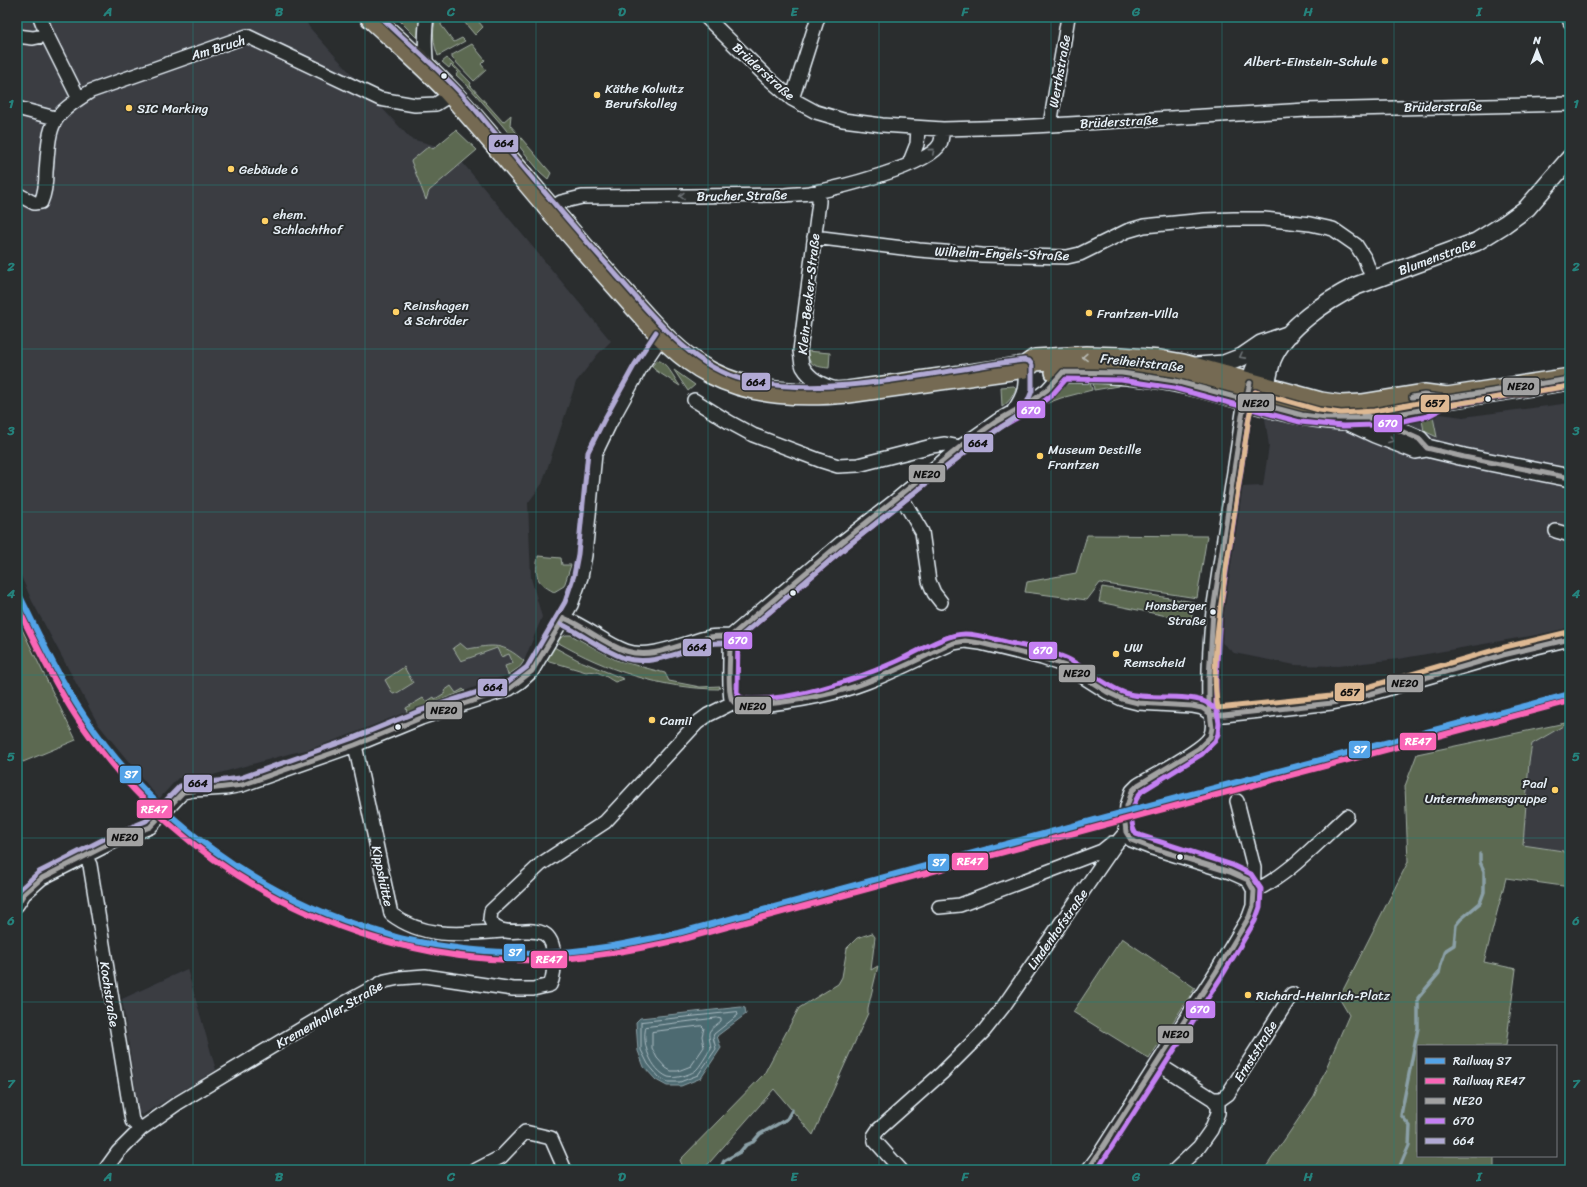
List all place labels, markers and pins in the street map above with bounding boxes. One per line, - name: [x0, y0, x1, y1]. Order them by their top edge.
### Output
- place label: Albert-Einstein-Schule: [1243, 50, 1377, 73]
- marker: Albert-Einstein-Schule: [1380, 56, 1390, 66]
- unlabelled marker: [439, 71, 449, 81]
- place label: Käthe Kolwitz Berufskolleg: [605, 77, 685, 115]
- marker: Käthe Kolwitz Berufskolleg: [592, 90, 602, 100]
- place label: SIC Marking: [137, 97, 209, 120]
- marker: SIC Marking: [124, 103, 134, 113]
- place label: Gebäude 6: [239, 158, 298, 181]
- marker: Gebäude 6: [226, 164, 236, 174]
- place label: ehem. Schlachthof: [273, 203, 344, 241]
- marker: ehem. Schlachthof: [260, 216, 270, 226]
- place label: Reinshagen & Schröder: [404, 294, 469, 332]
- place label: Frantzen-Villa: [1097, 302, 1179, 325]
- marker: Reinshagen & Schröder: [391, 307, 401, 317]
- marker: Frantzen-Villa: [1084, 308, 1094, 318]
- unlabelled marker: [1483, 394, 1493, 404]
- place label: Museum Destille Frantzen: [1048, 438, 1141, 476]
- marker: Museum Destille Frantzen: [1035, 451, 1045, 461]
- unlabelled marker: [788, 588, 798, 598]
- place label: Honsberger Straße: [1145, 595, 1207, 632]
- marker: Honsberger Straße: [1208, 607, 1218, 617]
- place label: UW Remscheid: [1124, 636, 1186, 674]
- marker: UW Remscheid: [1111, 649, 1121, 659]
- place label: Camii: [660, 709, 692, 732]
- marker: Camii: [647, 715, 657, 725]
- unlabelled marker: [393, 722, 403, 732]
- place label: Paal Unternehmensgruppe: [1425, 772, 1547, 810]
- marker: Paal Unternehmensgruppe: [1550, 785, 1560, 795]
- unlabelled marker: [1175, 852, 1185, 862]
- place label: Richard-Heinrich-Platz: [1256, 984, 1391, 1007]
- marker: Richard-Heinrich-Platz: [1243, 990, 1253, 1000]

